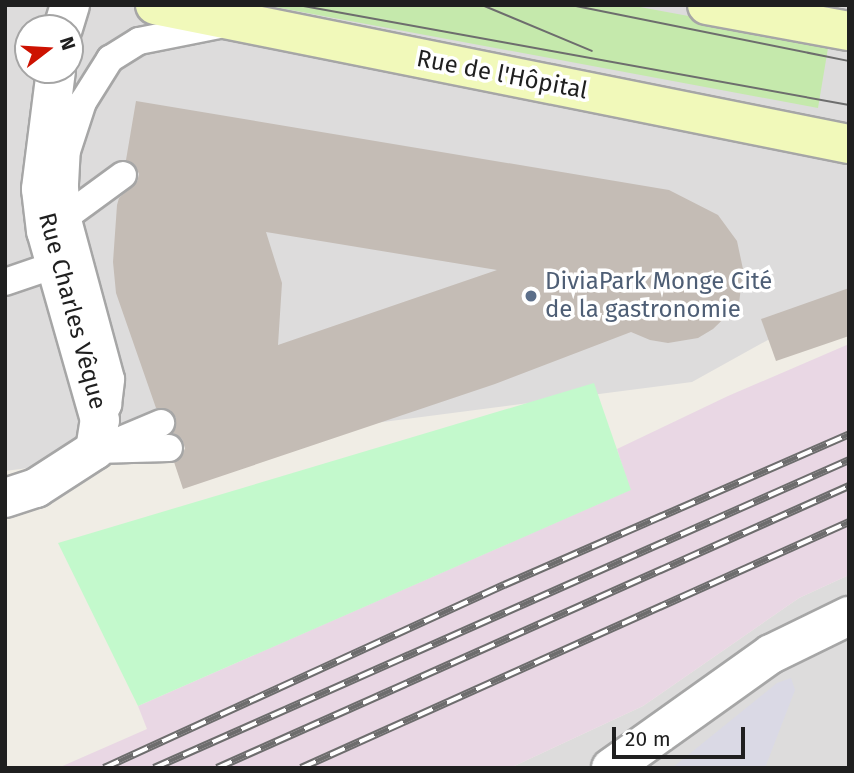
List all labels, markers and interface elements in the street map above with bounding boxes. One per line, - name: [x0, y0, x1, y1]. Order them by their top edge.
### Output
- north arrow: [14, 14, 84, 84]
- text: N: [55, 34, 80, 53]
- street label: Rue de l'Hôpital: [414, 44, 590, 106]
- street label: Rue Charles Vêque: [32, 210, 112, 412]
- place label: DiviaPark Monge Cité de la gastronomie: [545, 268, 772, 324]
- marker: DiviaPark Monge Cité de la gastronomie: [523, 288, 539, 304]
- scale bar: [616, 714, 749, 758]
- text: 20 m: [625, 726, 671, 752]

